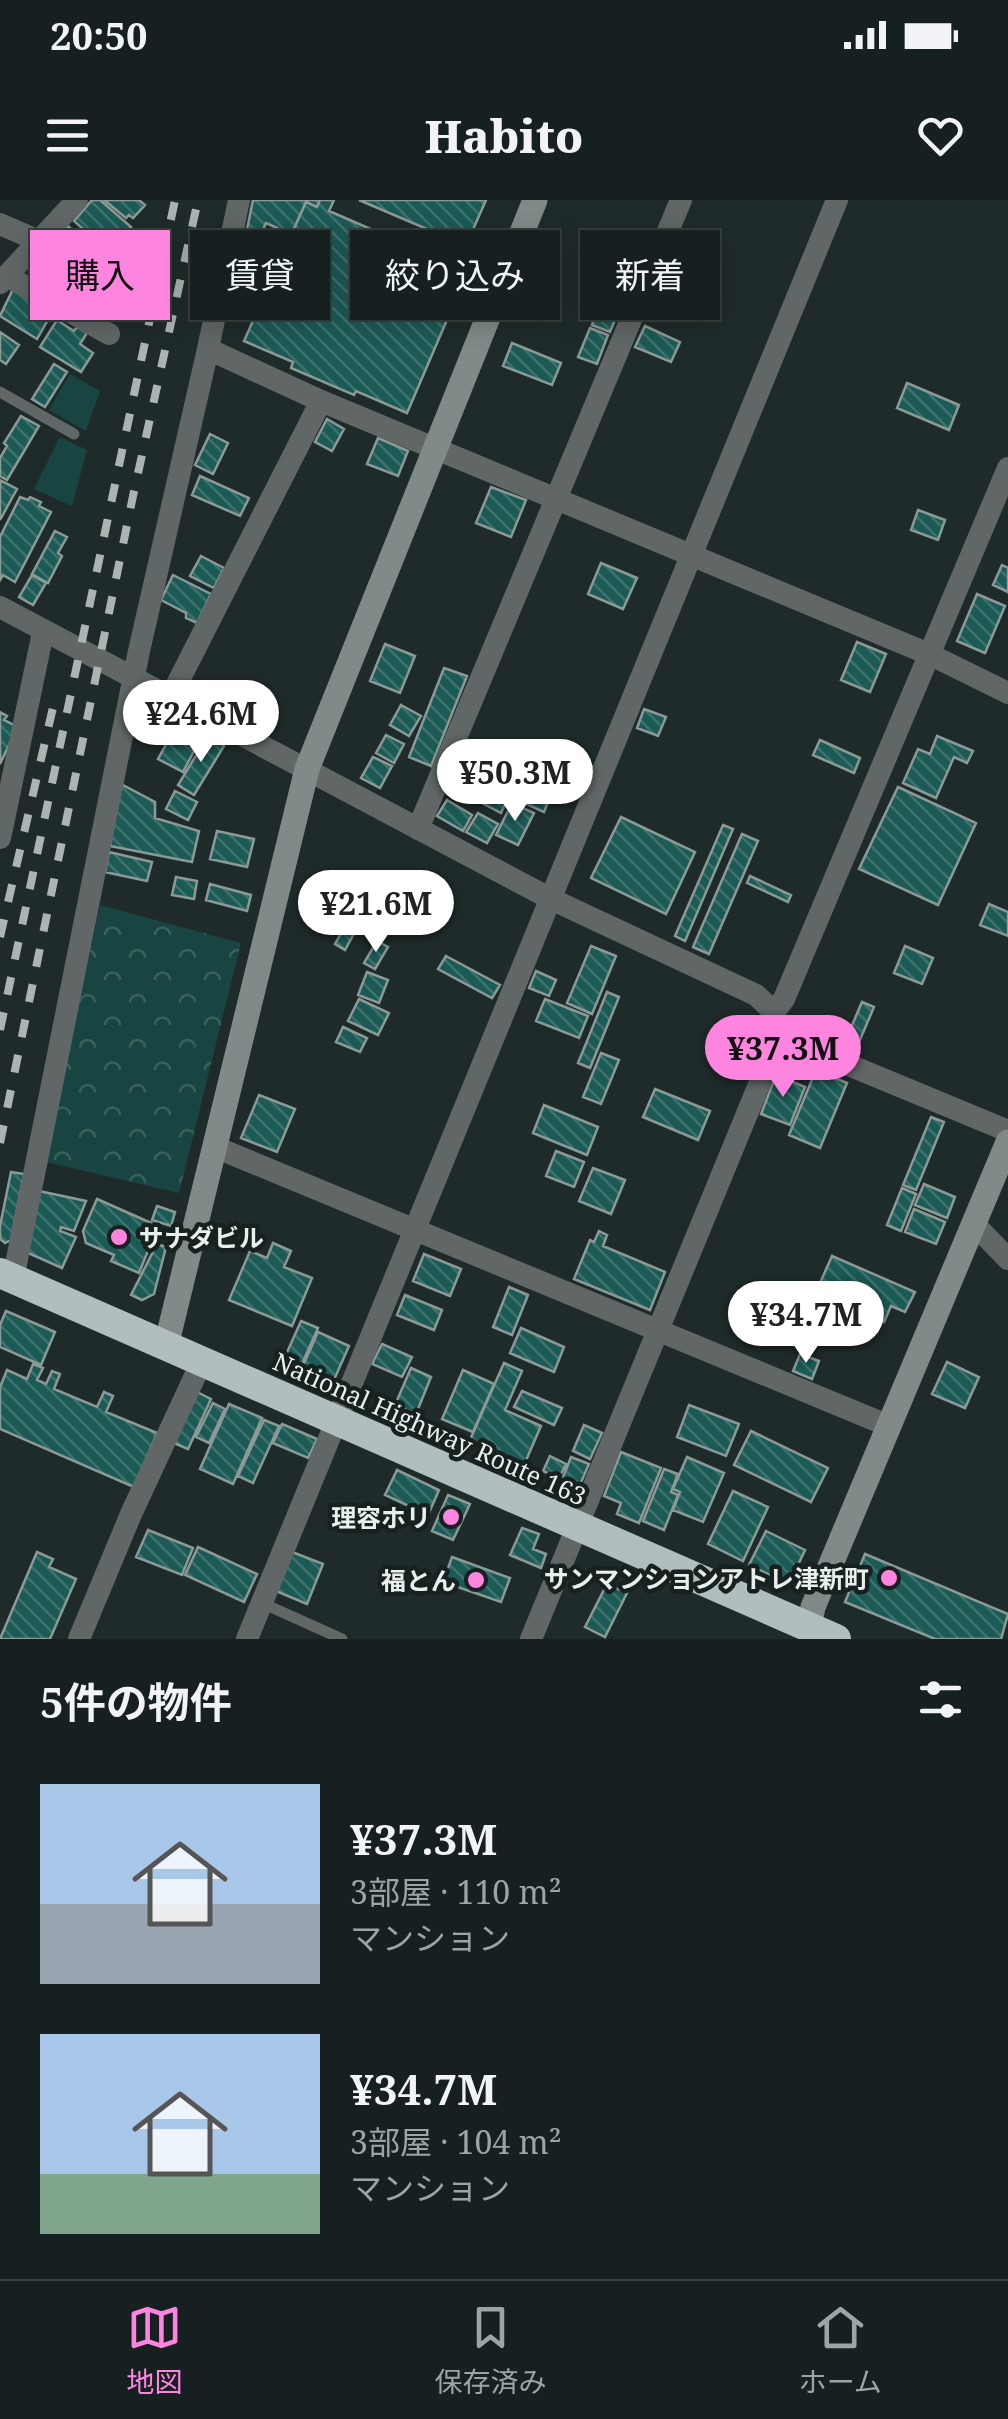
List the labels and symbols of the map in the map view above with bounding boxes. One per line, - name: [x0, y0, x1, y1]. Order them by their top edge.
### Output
- pin: ¥24.6M: [120, 680, 282, 765]
- pin: ¥50.3M: [434, 739, 596, 824]
- pin: ¥21.6M: [295, 870, 457, 955]
- pin: ¥37.3M: [702, 1015, 864, 1100]
- place label: サナダビル: [139, 1220, 264, 1254]
- marker: サナダビル: [108, 1226, 130, 1248]
- pin: ¥34.7M: [725, 1281, 887, 1366]
- street label: National Highway Route 163: [268, 1344, 592, 1512]
- place label: 理容ホリ: [331, 1500, 431, 1534]
- marker: 理容ホリ: [440, 1506, 462, 1528]
- place label: サンマンションアトレ津新町: [544, 1561, 869, 1595]
- place label: 福とん: [381, 1563, 456, 1597]
- marker: サンマンションアトレ津新町: [878, 1567, 900, 1589]
- marker: 福とん: [465, 1569, 487, 1591]

